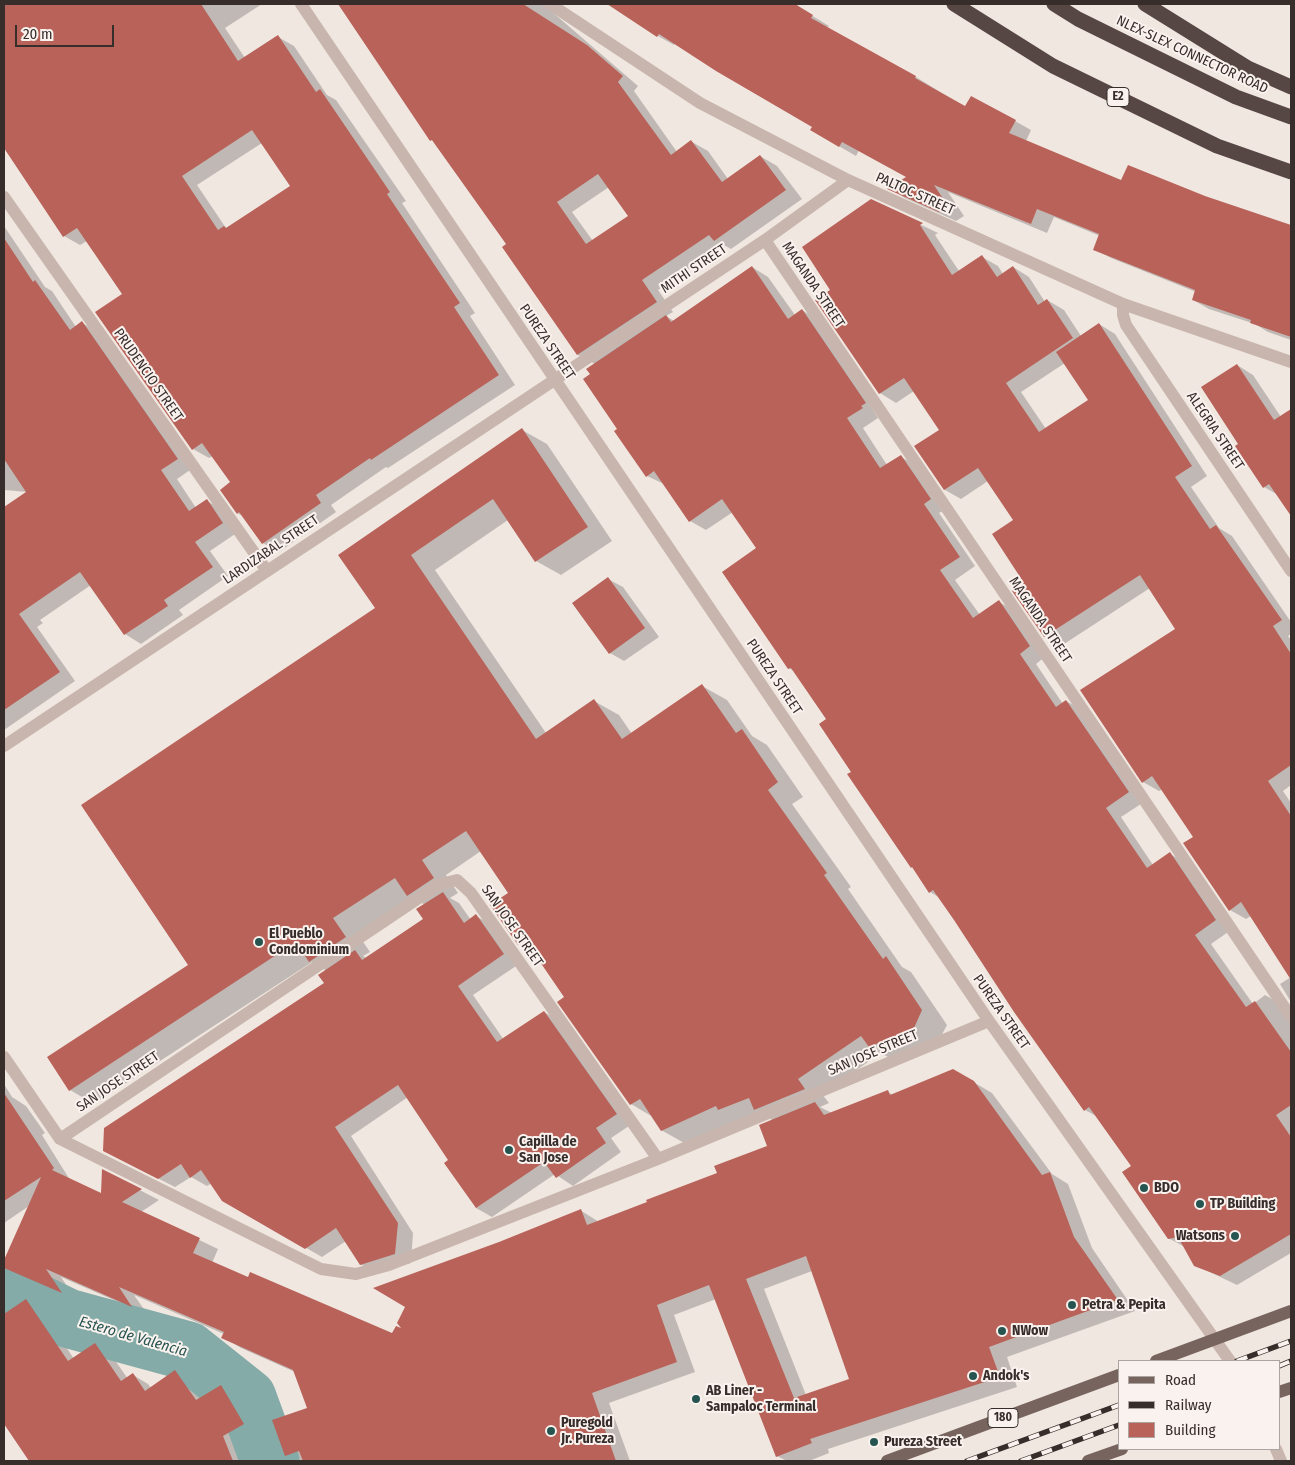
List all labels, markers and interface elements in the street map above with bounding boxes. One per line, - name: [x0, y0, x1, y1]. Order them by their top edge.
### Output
- street label: NLEX-SLEX CONNECTOR ROAD: [1113, 12, 1271, 98]
- scale bar: [18, 15, 116, 47]
- text: 20 m: [23, 25, 53, 43]
- road number: E2: [1107, 88, 1129, 106]
- street label: PALTOC STREET: [873, 169, 957, 219]
- street label: MAGANDA STREET: [778, 239, 848, 331]
- street label: MITHI STREET: [658, 241, 730, 297]
- street label: PUREZA STREET: [516, 301, 578, 383]
- street label: PRUDENCIO STREET: [110, 325, 186, 425]
- street label: ALEGRIA STREET: [1183, 389, 1247, 473]
- street label: LARDIZABAL STREET: [220, 512, 322, 588]
- street label: MAGANDA STREET: [1005, 574, 1075, 666]
- street label: PUREZA STREET: [743, 636, 805, 718]
- street label: SAN JOSE STREET: [478, 882, 546, 970]
- place label: El Pueblo Condominium: [269, 926, 349, 959]
- marker: El Pueblo Condominium: [253, 936, 265, 948]
- street label: PUREZA STREET: [969, 971, 1033, 1053]
- street label: SAN JOSE STREET: [826, 1027, 920, 1079]
- street label: SAN JOSE STREET: [74, 1048, 162, 1116]
- place label: Capilla de San Jose: [519, 1134, 577, 1166]
- marker: Capilla de San Jose: [503, 1144, 515, 1156]
- place label: BDO: [1154, 1180, 1179, 1196]
- marker: BDO: [1138, 1182, 1150, 1194]
- place label: TP Building: [1210, 1196, 1275, 1212]
- marker: TP Building: [1194, 1198, 1206, 1210]
- place label: Watsons: [1176, 1228, 1225, 1244]
- marker: Watsons: [1229, 1230, 1241, 1242]
- place label: Petra & Pepita: [1082, 1297, 1166, 1313]
- marker: Petra & Pepita: [1066, 1299, 1078, 1311]
- water label: Estero de Valencia: [77, 1313, 189, 1361]
- place label: NWow: [1012, 1323, 1048, 1339]
- marker: NWow: [996, 1325, 1008, 1337]
- legend: [1118, 1360, 1280, 1450]
- place label: Andok's: [983, 1368, 1029, 1384]
- marker: Andok's: [967, 1370, 979, 1382]
- text: Road: [1165, 1371, 1196, 1389]
- place label: AB Liner - Sampaloc Terminal: [706, 1383, 816, 1415]
- marker: AB Liner - Sampaloc Terminal: [690, 1393, 702, 1405]
- text: Railway: [1165, 1396, 1212, 1414]
- road number: 180: [988, 1409, 1018, 1428]
- place label: Puregold Jr. Pureza: [561, 1415, 614, 1448]
- text: Building: [1165, 1421, 1216, 1439]
- marker: Puregold Jr. Pureza: [545, 1425, 557, 1437]
- place label: Pureza Street: [884, 1434, 962, 1450]
- marker: Pureza Street: [868, 1436, 880, 1448]

